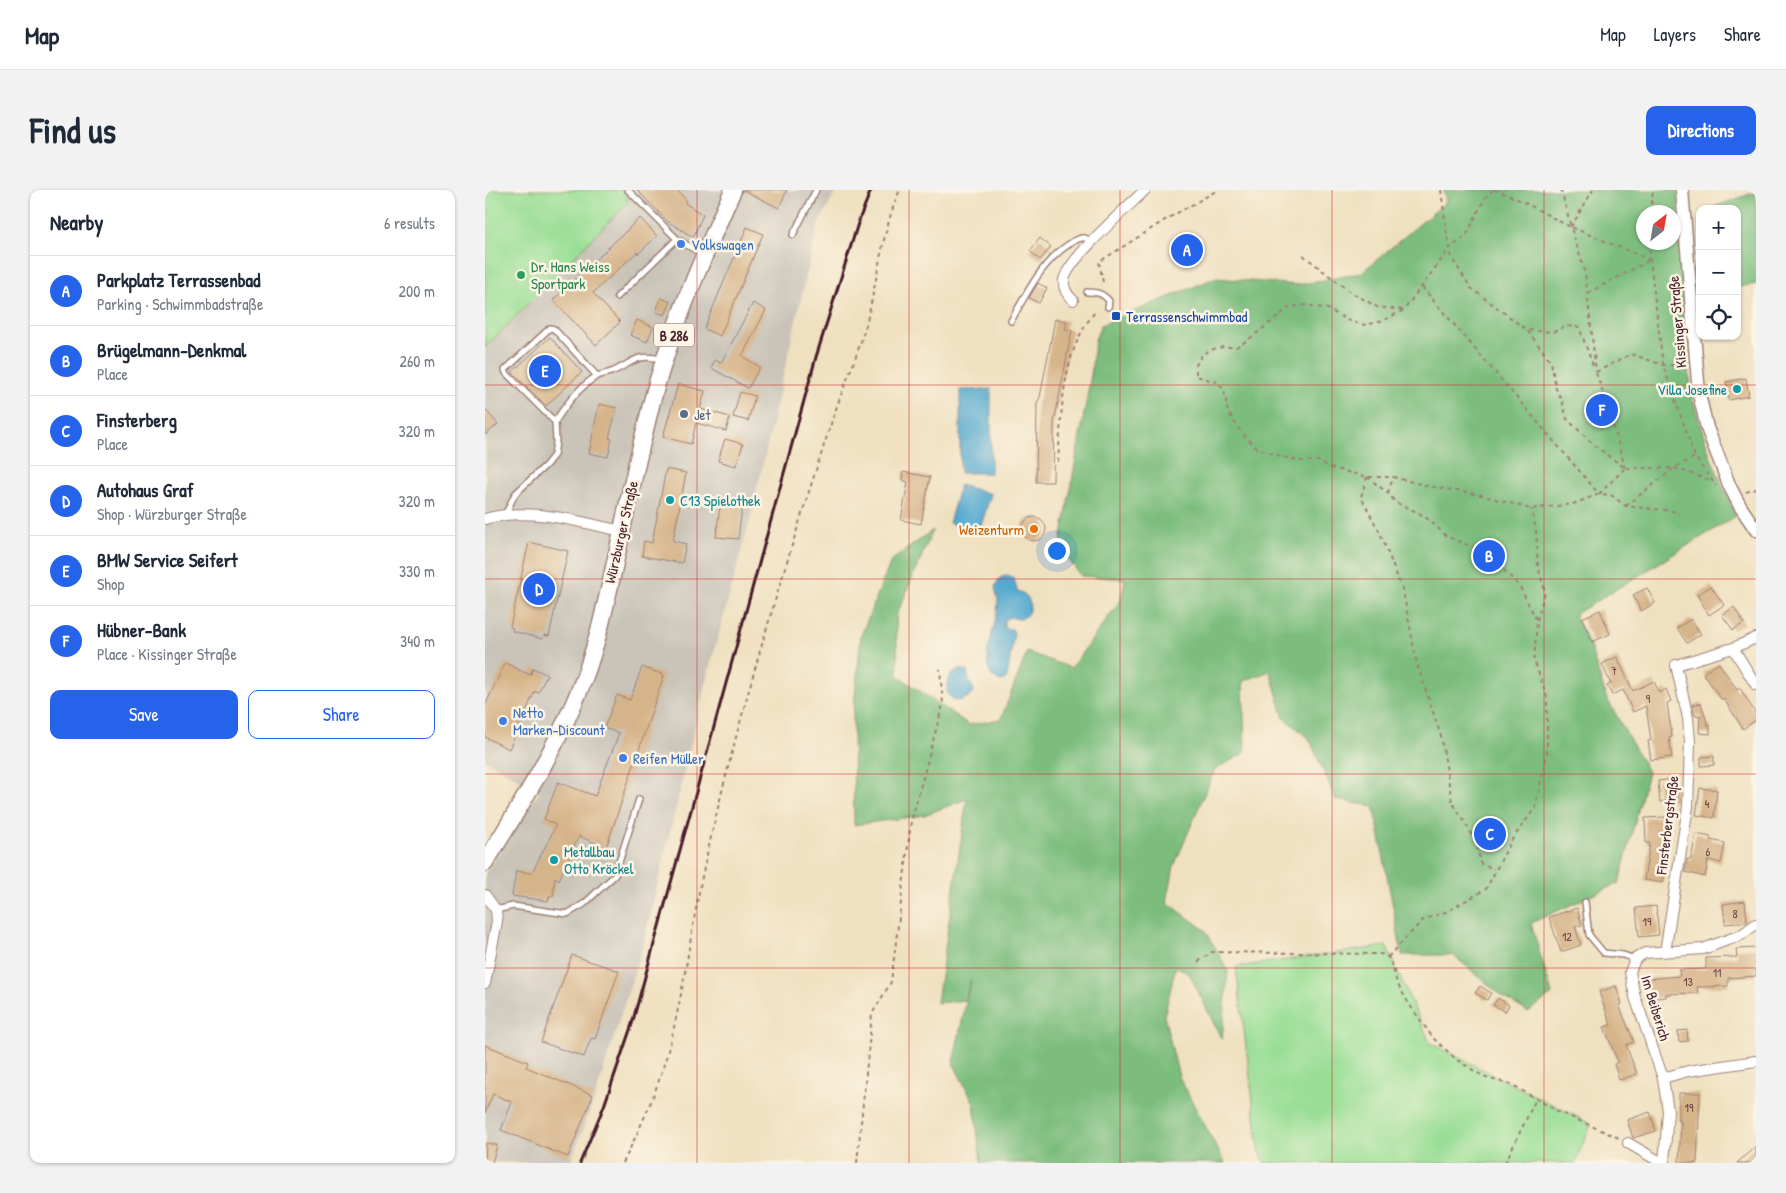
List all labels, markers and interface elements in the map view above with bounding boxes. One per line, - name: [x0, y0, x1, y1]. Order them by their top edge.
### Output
- text: Map: [25, 19, 59, 51]
- text: Map: [1600, 22, 1626, 47]
- text: Layers: [1654, 22, 1696, 47]
- text: Share: [1724, 22, 1761, 47]
- button: Directions: [1646, 106, 1756, 155]
- text: Find us: [30, 107, 116, 154]
- north arrow: [1636, 205, 1681, 250]
- map controls: [1696, 205, 1741, 340]
- button: +: [1696, 205, 1741, 250]
- text: Nearby: [50, 208, 103, 237]
- text: 6 results: [384, 212, 435, 234]
- pin: A: [1171, 231, 1203, 269]
- place label: Volkswagen: [691, 234, 754, 255]
- marker: Volkswagen: [675, 238, 687, 250]
- button: −: [1696, 250, 1741, 295]
- place label: Dr. Hans Weiss Sportpark: [531, 256, 610, 294]
- text: Parkplatz Terrassenbad: [97, 267, 260, 293]
- marker: Dr. Hans Weiss Sportpark: [515, 269, 527, 281]
- street label: Kissinger Straße: [1663, 275, 1691, 369]
- text: A: [62, 280, 70, 302]
- text: 200 m: [399, 280, 435, 302]
- text: Parking · Schwimmbadstraße: [97, 293, 263, 315]
- button: locate: [1696, 295, 1741, 340]
- place label: Terrassenschwimmbad: [1126, 306, 1247, 327]
- marker: Terrassenschwimmbad: [1110, 310, 1122, 322]
- road number: B 286: [654, 324, 694, 346]
- text: Brügelmann-Denkmal: [97, 337, 246, 363]
- text: B: [62, 350, 70, 372]
- text: 260 m: [399, 350, 435, 372]
- pin: E: [529, 352, 561, 390]
- text: Place: [97, 363, 128, 385]
- place label: Villa Josefine: [1657, 379, 1727, 400]
- marker: Villa Josefine: [1731, 383, 1743, 395]
- pin: F: [1586, 391, 1618, 429]
- place label: Jet: [694, 404, 712, 425]
- text: Finsterberg: [97, 407, 177, 433]
- marker: Jet: [678, 408, 690, 420]
- text: C: [62, 420, 70, 442]
- text: 320 m: [399, 420, 435, 442]
- text: Place: [97, 433, 128, 455]
- text: Autohaus Graf: [97, 477, 193, 503]
- street label: Würzburger Straße: [599, 479, 643, 585]
- text: D: [62, 490, 70, 512]
- text: 320 m: [399, 490, 435, 512]
- place label: C13 Spielothek: [680, 490, 760, 511]
- marker: C13 Spielothek: [664, 494, 676, 506]
- text: Shop · Würzburger Straße: [97, 503, 247, 525]
- place label: Weizenturm: [959, 519, 1024, 540]
- marker: Weizenturm: [1028, 523, 1040, 535]
- pin: B: [1473, 537, 1505, 575]
- your location: [1044, 538, 1070, 564]
- text: BMW Service Seifert: [97, 547, 238, 573]
- text: E: [62, 560, 70, 582]
- text: 330 m: [399, 560, 435, 582]
- pin: D: [523, 570, 555, 608]
- text: Shop: [97, 573, 124, 595]
- text: Hübner-Bank: [97, 617, 186, 643]
- text: F: [63, 630, 69, 652]
- text: 340 m: [400, 630, 435, 652]
- text: Place · Kissinger Straße: [97, 643, 237, 665]
- house number: 7: [1611, 662, 1617, 679]
- button: Save: [50, 690, 238, 739]
- button: Share: [248, 690, 435, 739]
- house number: 9: [1646, 690, 1651, 707]
- place label: Netto Marken-Discount: [513, 702, 606, 740]
- marker: Netto Marken-Discount: [497, 715, 509, 727]
- place label: Reifen Müller: [633, 748, 704, 769]
- marker: Reifen Müller: [617, 752, 629, 764]
- street label: Finsterbergstraße: [1650, 774, 1683, 877]
- house number: 4: [1705, 795, 1710, 812]
- pin: C: [1474, 815, 1506, 853]
- place label: Metallbau Otto Kröckel: [564, 841, 634, 879]
- house number: 6: [1706, 843, 1711, 860]
- marker: Metallbau Otto Kröckel: [548, 854, 560, 866]
- house number: 8: [1732, 905, 1738, 922]
- house number: 19: [1643, 913, 1652, 930]
- house number: 12: [1562, 928, 1572, 945]
- house number: 11: [1713, 964, 1721, 981]
- street label: Im Beiberich: [1636, 973, 1676, 1043]
- house number: 13: [1683, 973, 1693, 990]
- house number: 19: [1685, 1099, 1694, 1116]

